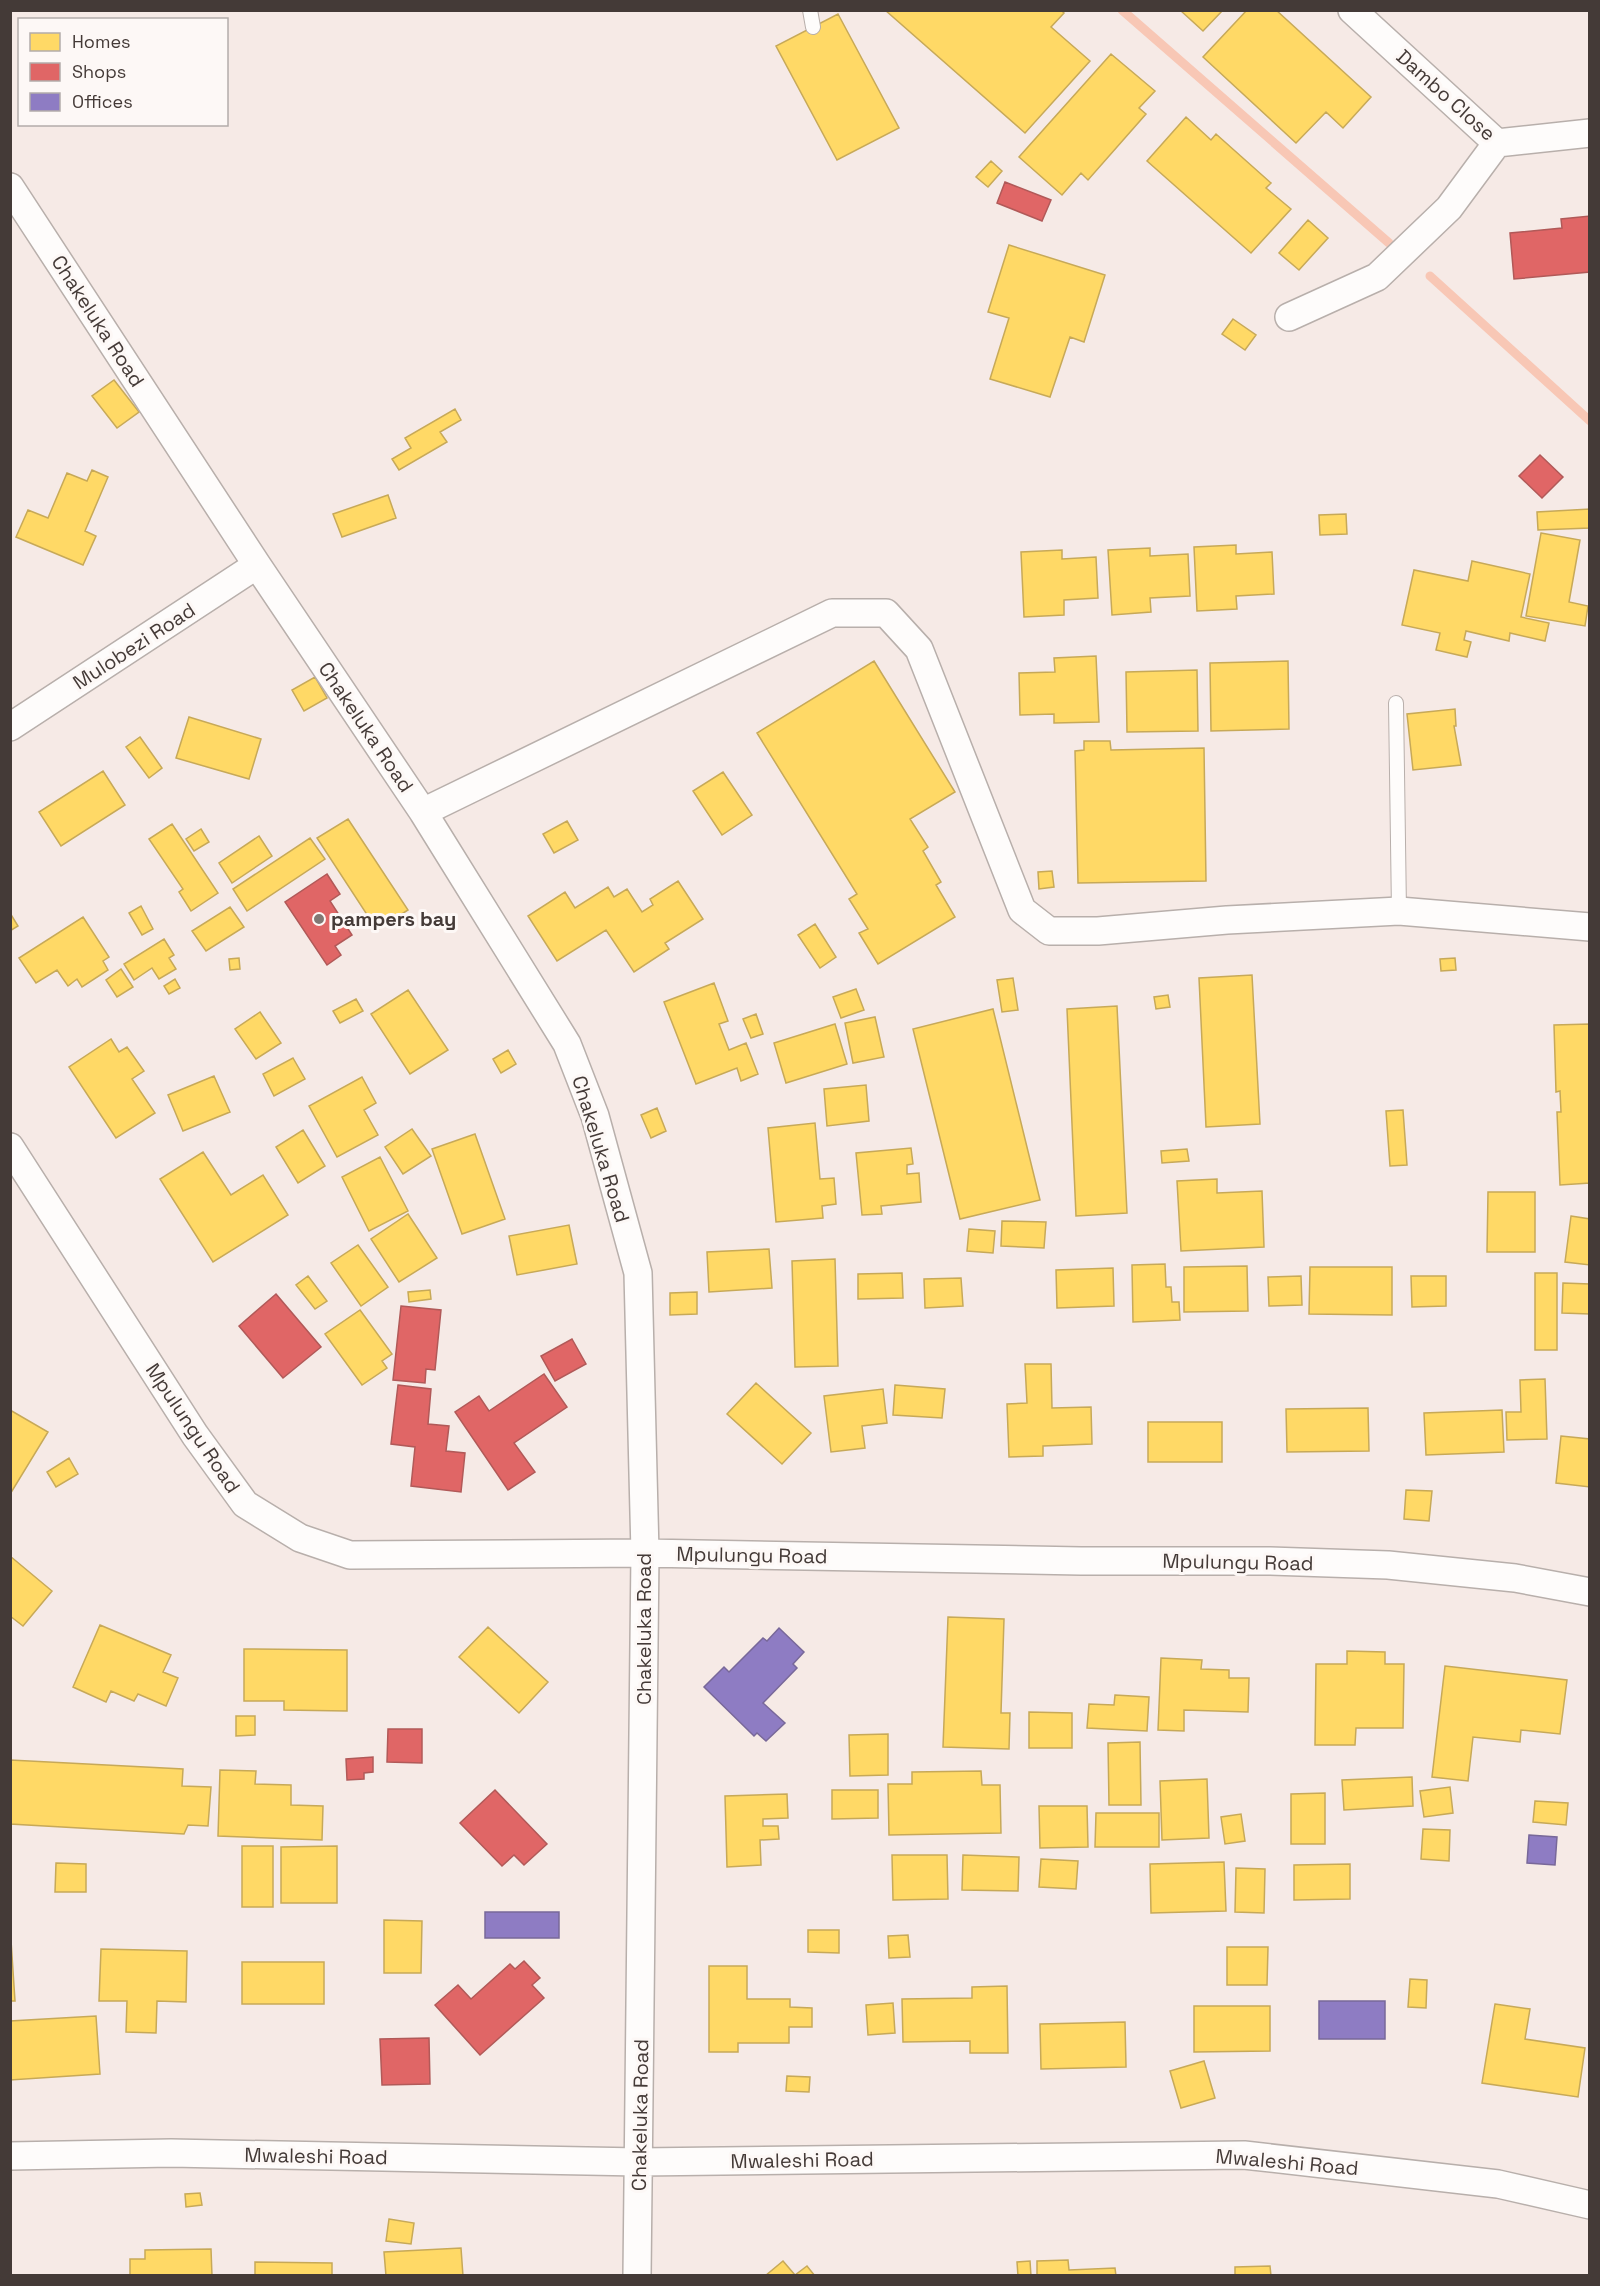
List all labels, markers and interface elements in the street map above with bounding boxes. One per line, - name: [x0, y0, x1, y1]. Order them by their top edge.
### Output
- legend: [18, 18, 228, 126]
- text: Homes: [72, 30, 131, 53]
- street label: Dambo Close: [1391, 44, 1501, 146]
- text: Shops: [72, 60, 126, 83]
- text: Offices: [72, 90, 133, 113]
- street label: Chakeluka Road: [46, 250, 150, 392]
- street label: Mulobezi Road: [68, 597, 200, 695]
- street label: Chakeluka Road: [313, 657, 419, 797]
- place label: pampers bay: [331, 906, 456, 932]
- marker: pampers bay: [312, 912, 326, 926]
- street label: Chakeluka Road: [566, 1072, 636, 1226]
- street label: Mpulungu Road: [140, 1358, 246, 1498]
- street label: Mpulungu Road: [676, 1541, 828, 1569]
- street label: Mpulungu Road: [1162, 1548, 1314, 1576]
- street label: Chakeluka Road: [631, 1553, 657, 1705]
- street label: Chakeluka Road: [626, 2039, 654, 2191]
- street label: Mwaleshi Road: [244, 2142, 388, 2170]
- street label: Mwaleshi Road: [1214, 2143, 1360, 2181]
- street label: Mwaleshi Road: [730, 2146, 874, 2174]

